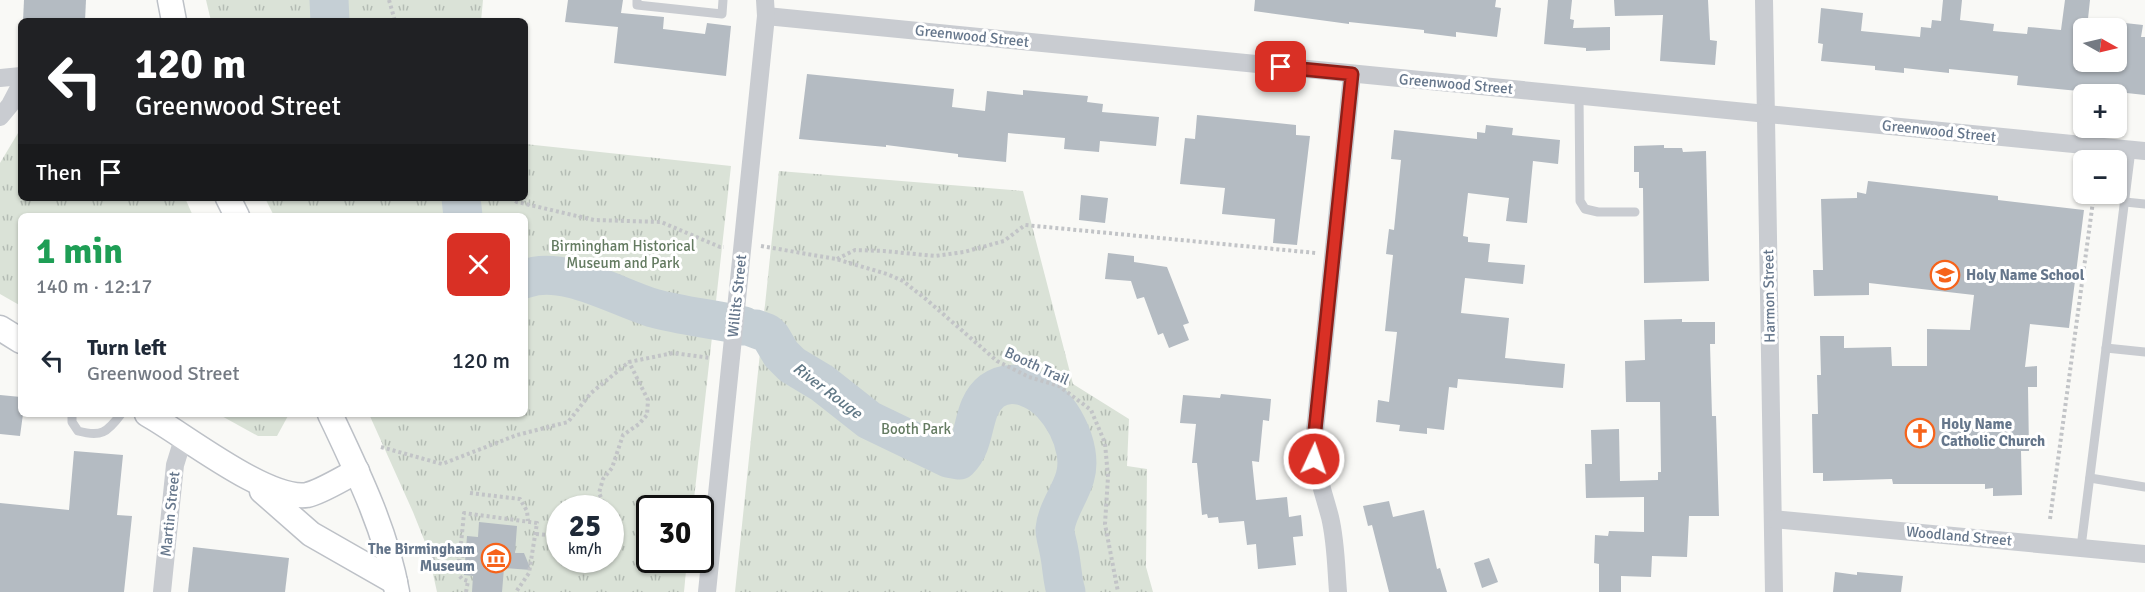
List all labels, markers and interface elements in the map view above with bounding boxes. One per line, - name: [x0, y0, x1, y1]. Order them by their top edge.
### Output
- north arrow: [2073, 18, 2127, 72]
- map controls: [2073, 18, 2127, 204]
- street label: Greenwood Street: [914, 21, 1030, 51]
- text: 120 m: [135, 39, 246, 90]
- pin: [1255, 41, 1306, 92]
- icon: left: [36, 42, 114, 120]
- icon: arrive: [1264, 50, 1297, 83]
- street label: Greenwood Street: [1398, 70, 1514, 98]
- button: +: [2073, 84, 2127, 138]
- text: Greenwood Street: [135, 90, 341, 123]
- street label: Greenwood Street: [1881, 116, 1997, 146]
- button: −: [2073, 150, 2127, 204]
- icon: arrive: [94, 156, 127, 189]
- text: Then: [36, 159, 82, 186]
- text: 1 min: [36, 229, 123, 274]
- button: close: [447, 233, 510, 296]
- park label: Birmingham Historical Museum and Park: [551, 237, 695, 272]
- street label: Harmon Street: [1759, 249, 1779, 343]
- street label: Willits Street: [724, 253, 750, 339]
- school or university icon: Holy Name School: [1929, 259, 1961, 291]
- place label: Holy Name School: [1966, 266, 2085, 284]
- text: 140 m · 12:17: [36, 274, 152, 299]
- text: Turn left: [87, 334, 167, 361]
- street label: Booth Trail: [1002, 343, 1072, 389]
- icon: left: [36, 344, 69, 377]
- text: 120 m: [452, 347, 510, 374]
- water label: River Rouge: [789, 358, 867, 424]
- text: Greenwood Street: [87, 361, 240, 386]
- place label: Holy Name Catholic Church: [1941, 415, 2045, 450]
- church icon: Holy Name Catholic Church: [1904, 417, 1936, 449]
- park label: Booth Park: [881, 420, 952, 438]
- position arrow: [1282, 427, 1346, 491]
- street label: Martin Street: [157, 471, 183, 557]
- speed limit sign: 30: [636, 495, 714, 573]
- text: 25: [569, 508, 601, 545]
- street label: Woodland Street: [1905, 522, 2013, 550]
- place label: The Birmingham Museum: [368, 540, 475, 575]
- text: km/h: [568, 540, 602, 558]
- museum icon: The Birmingham Museum: [480, 542, 512, 574]

